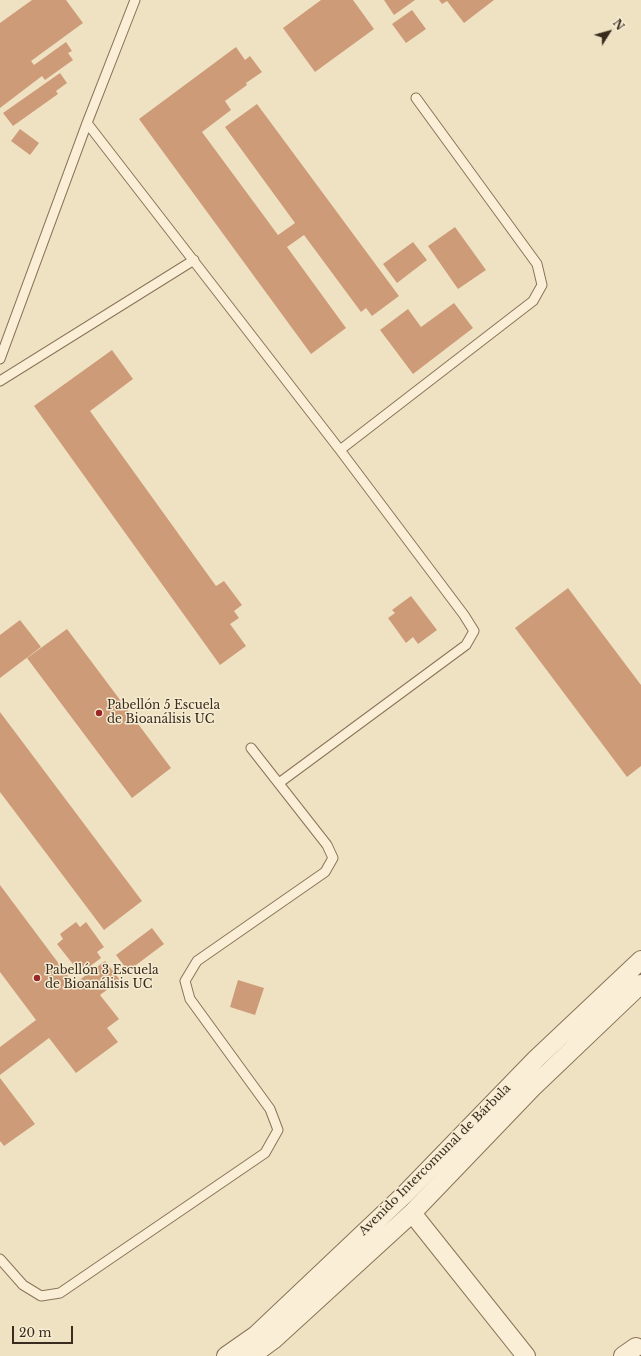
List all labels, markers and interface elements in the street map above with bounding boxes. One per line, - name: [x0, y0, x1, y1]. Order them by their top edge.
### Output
- north arrow: [589, 12, 629, 52]
- text: N: [610, 16, 627, 33]
- place label: Pabellón 5 Escuela de Bioanálisis UC: [107, 699, 220, 727]
- marker: Pabellón 5 Escuela de Bioanálisis UC: [94, 708, 104, 718]
- place label: Pabellón 3 Escuela de Bioanálisis UC: [45, 964, 159, 992]
- marker: Pabellón 3 Escuela de Bioanálisis UC: [32, 973, 42, 983]
- street label: Avenido Intercomunal de Bárbula: [356, 1081, 514, 1239]
- scale bar: [14, 1318, 75, 1344]
- text: 20 m: [19, 1325, 51, 1340]

